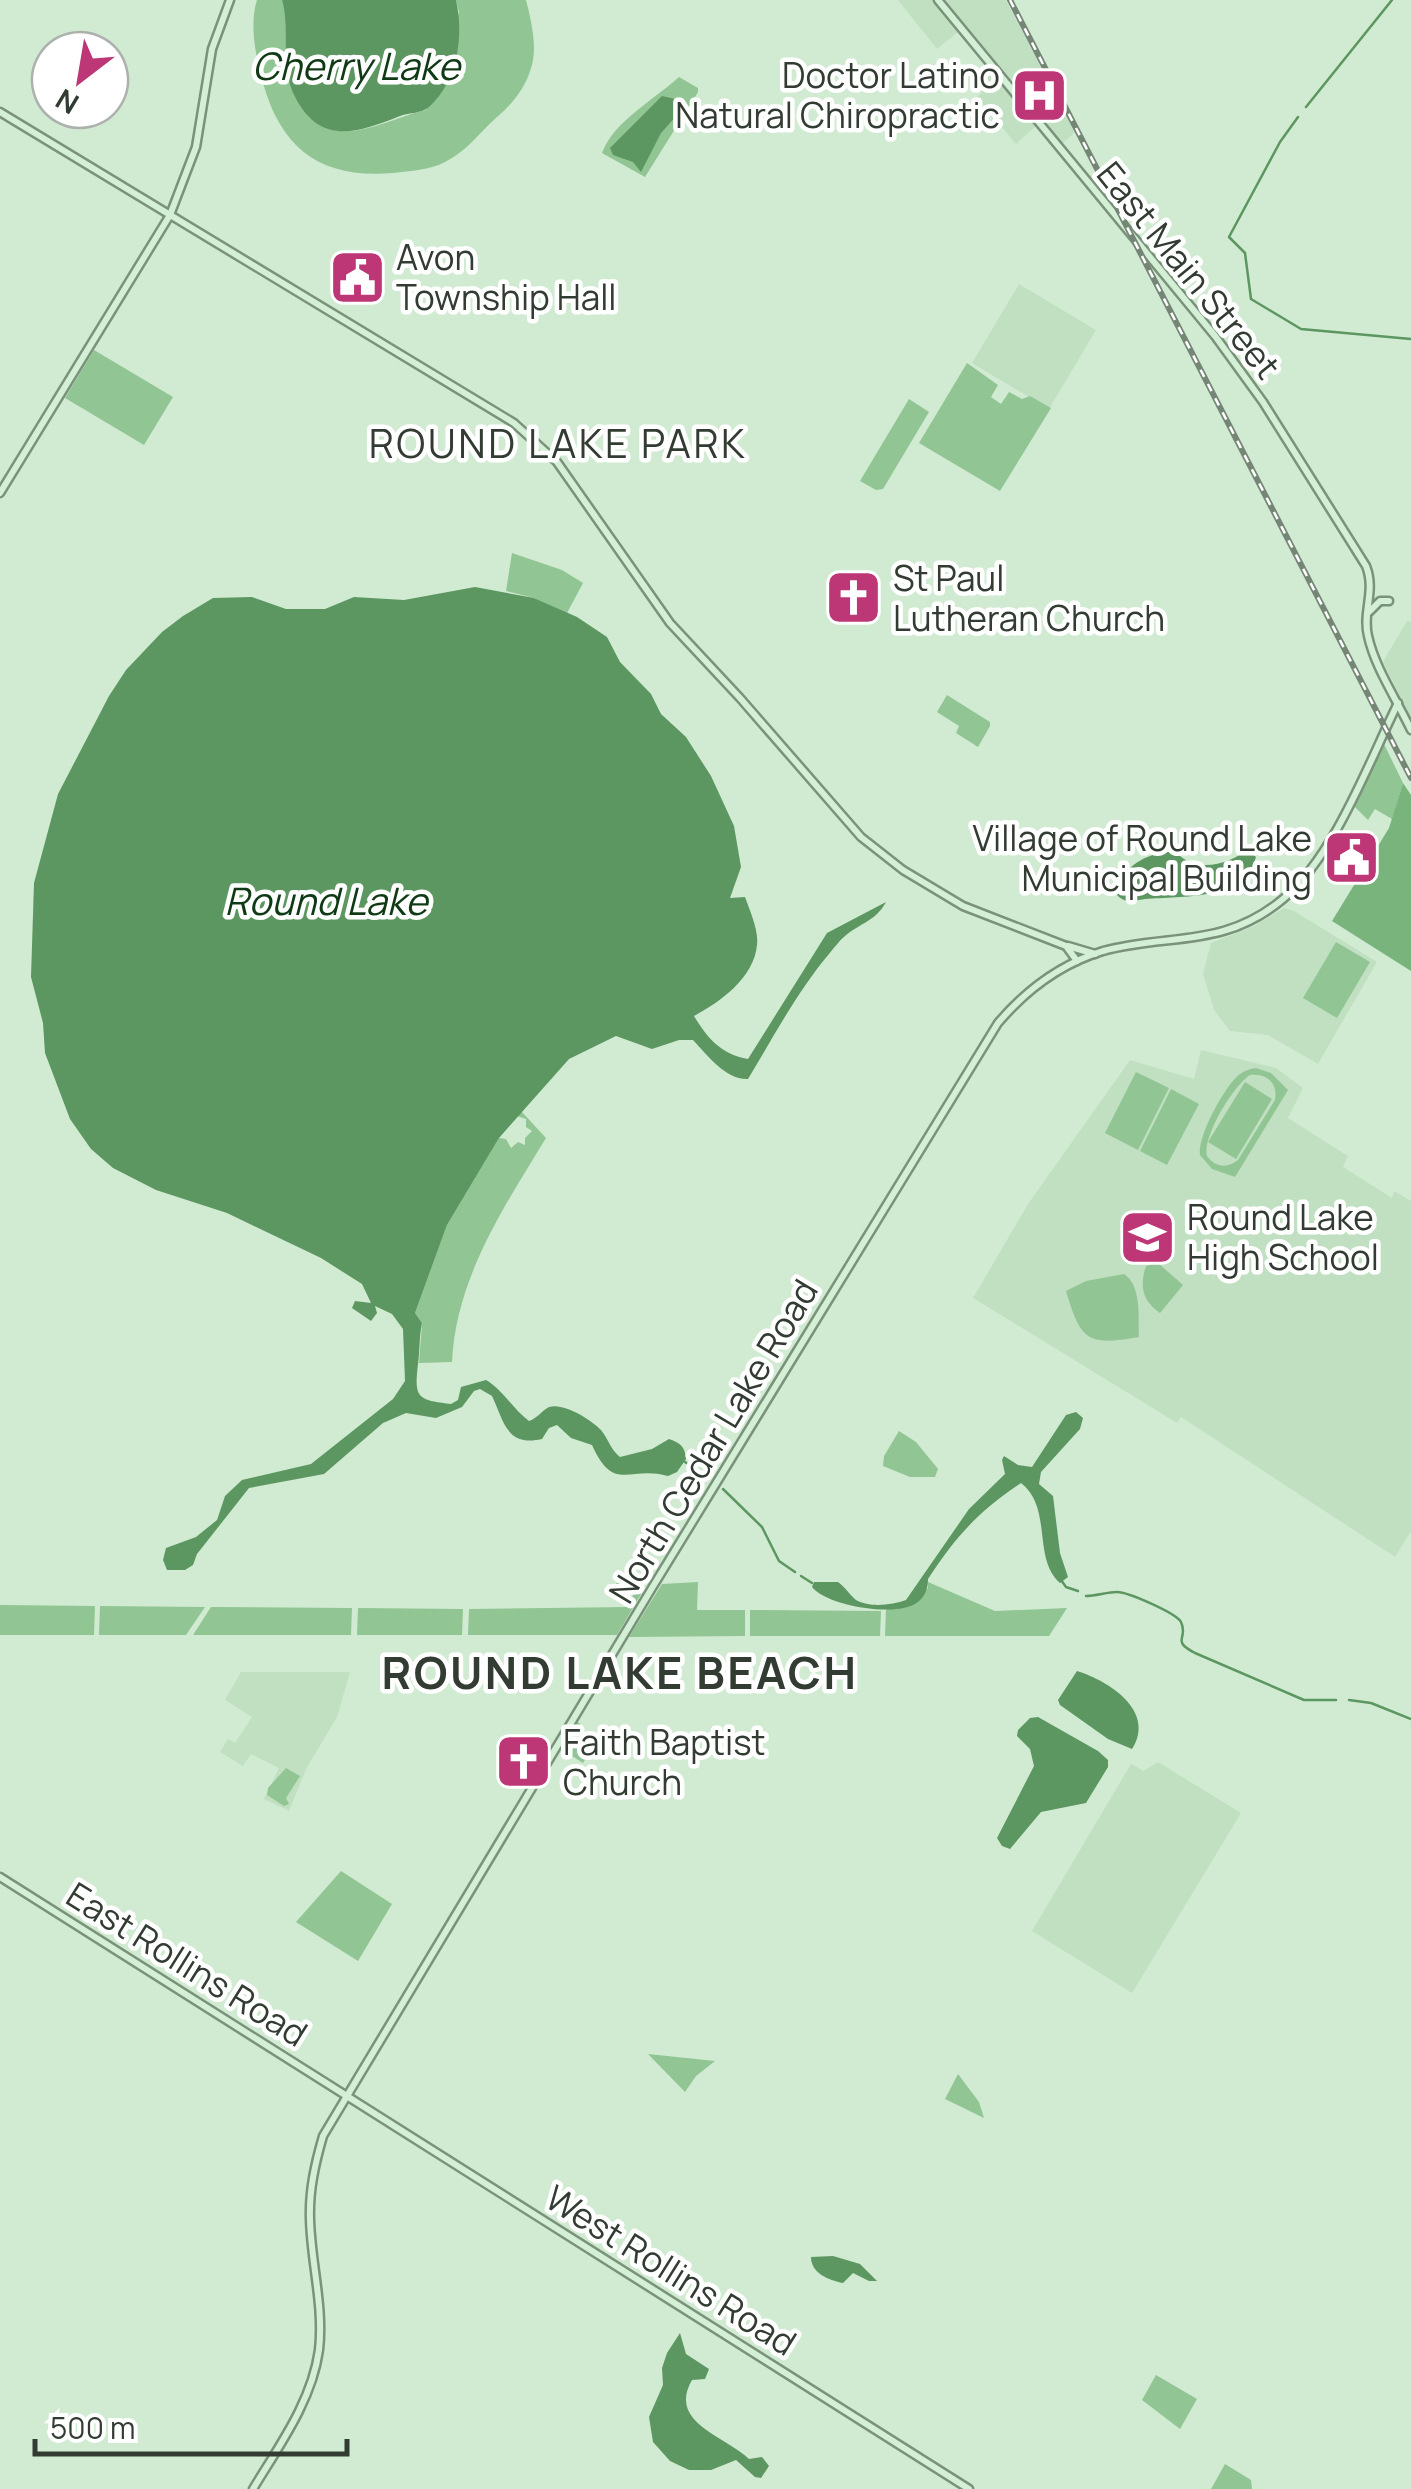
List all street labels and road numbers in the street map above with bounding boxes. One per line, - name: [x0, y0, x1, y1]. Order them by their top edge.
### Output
- street label: East Main Street: [1087, 151, 1291, 389]
- street label: North Cedar Lake Road: [597, 1270, 829, 1612]
- street label: East Rollins Road: [58, 1871, 316, 2057]
- street label: West Rollins Road: [537, 2174, 805, 2366]

